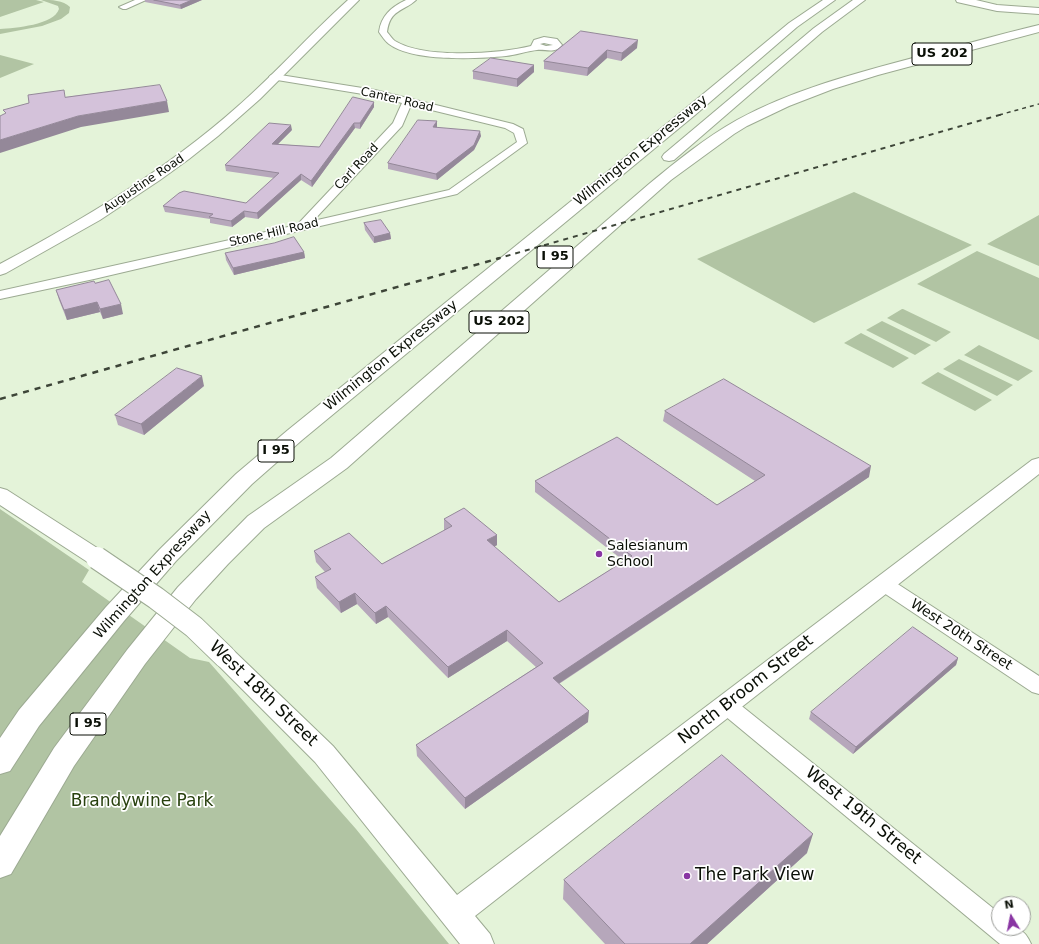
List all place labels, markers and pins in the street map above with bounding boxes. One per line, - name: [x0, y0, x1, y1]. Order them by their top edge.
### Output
- place label: Salesianum School: [607, 538, 688, 570]
- marker: Salesianum School: [594, 549, 604, 559]
- place label: The Park View: [695, 866, 815, 886]
- marker: The Park View: [682, 871, 692, 881]

